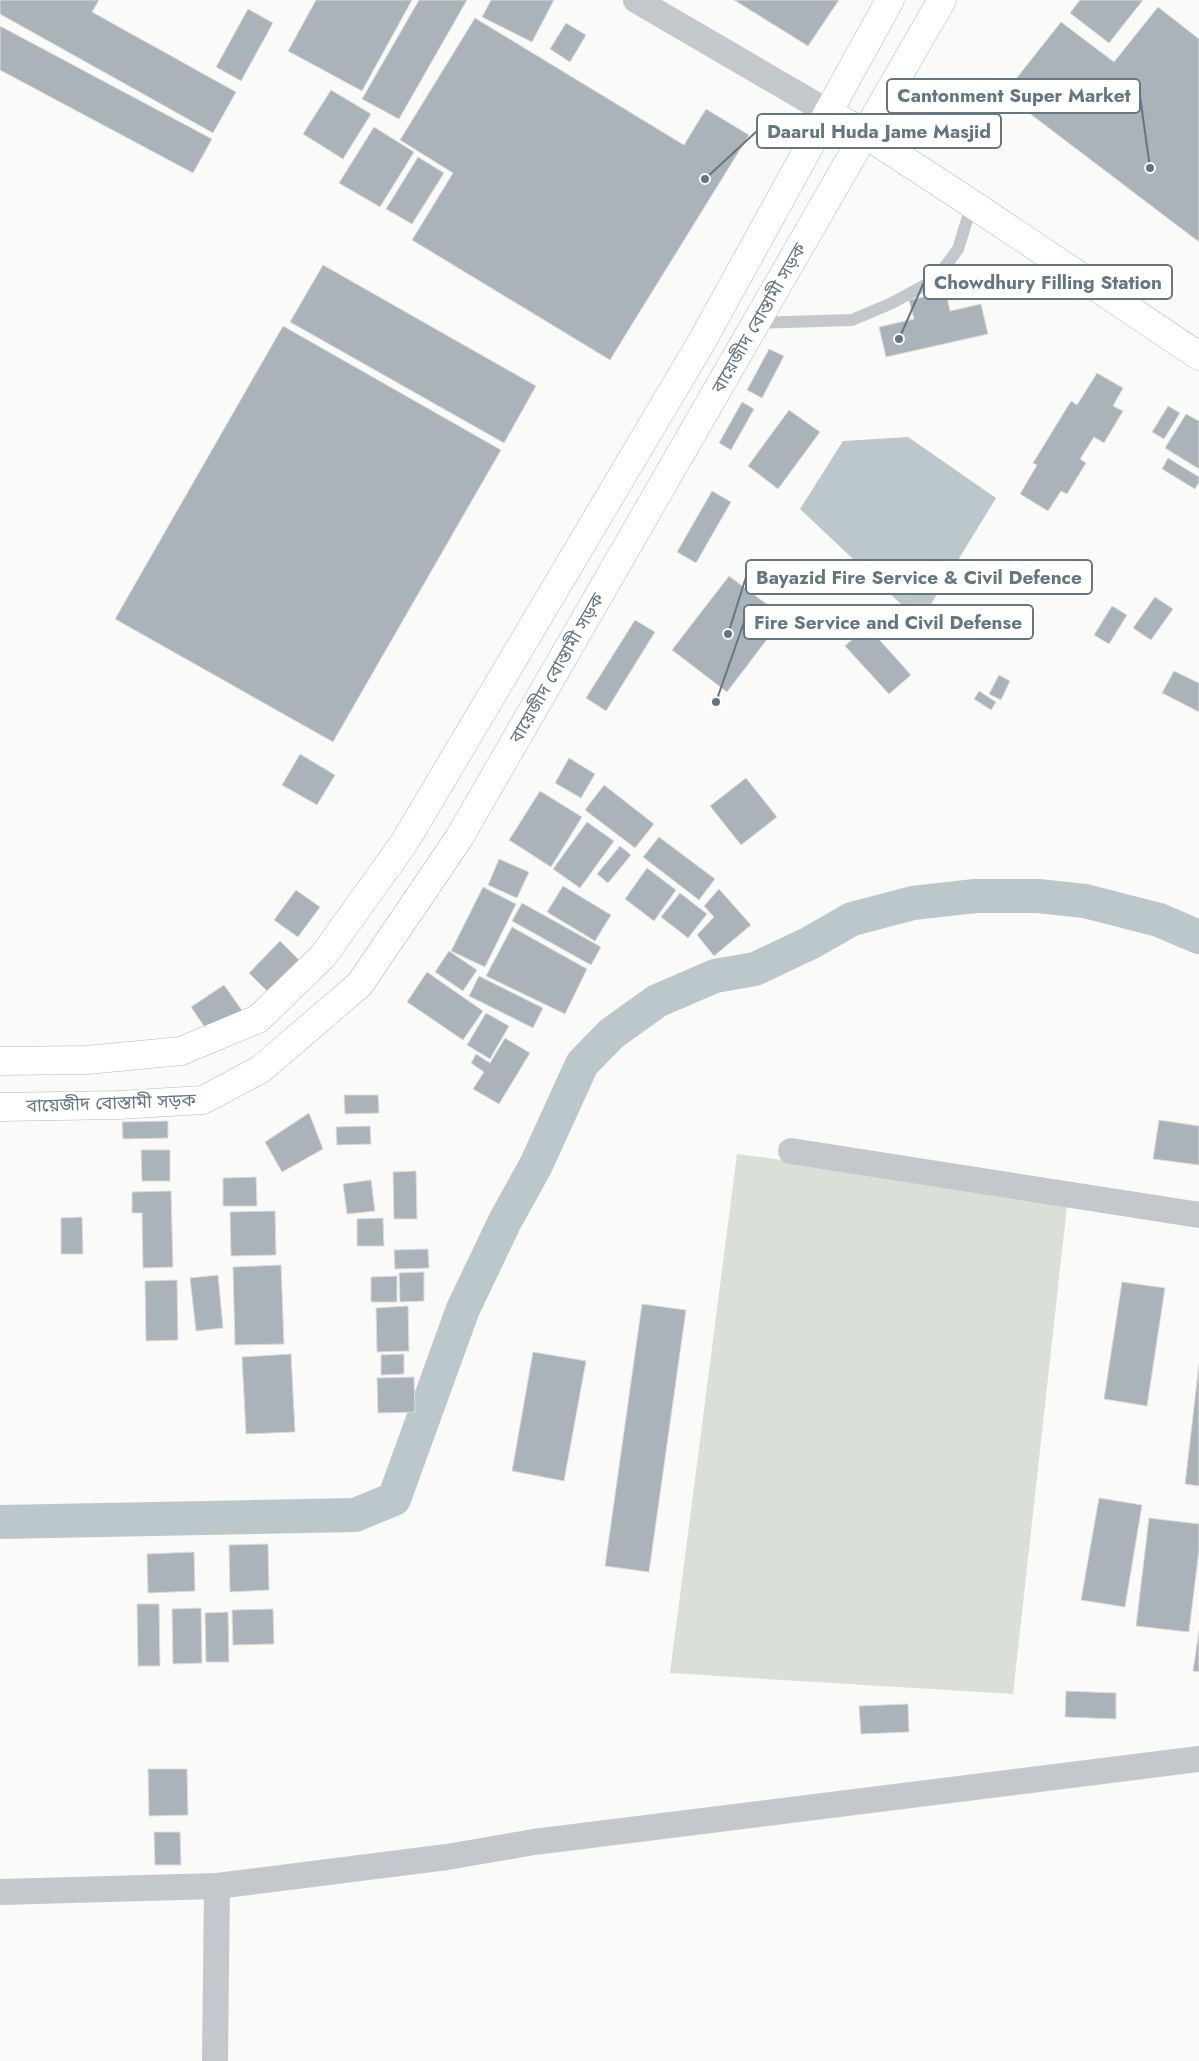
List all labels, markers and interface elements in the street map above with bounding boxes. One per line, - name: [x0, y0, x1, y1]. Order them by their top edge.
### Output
- callout: Cantonment Super Market: [887, 79, 1140, 113]
- text: Cantonment Super Market: [897, 82, 1131, 109]
- callout: Daarul Huda Jame Masjid: [757, 114, 1001, 148]
- text: Daarul Huda Jame Masjid: [767, 118, 991, 145]
- street label: বায়েজীদ বোস্তামী সড়ক: [705, 238, 813, 399]
- callout: Chowdhury Filling Station: [924, 265, 1172, 299]
- text: Chowdhury Filling Station: [934, 269, 1162, 296]
- callout: Bayazid Fire Service & Civil Defence: [746, 560, 1092, 594]
- text: Bayazid Fire Service & Civil Defence: [756, 564, 1082, 591]
- street label: বায়েজীদ বোস্তামী সড়ক: [503, 588, 611, 749]
- callout: Fire Service and Civil Defense: [744, 605, 1033, 639]
- text: Fire Service and Civil Defense: [754, 609, 1022, 636]
- street label: বায়েজীদ বোস্তামী সড়ক: [25, 1087, 197, 1119]

